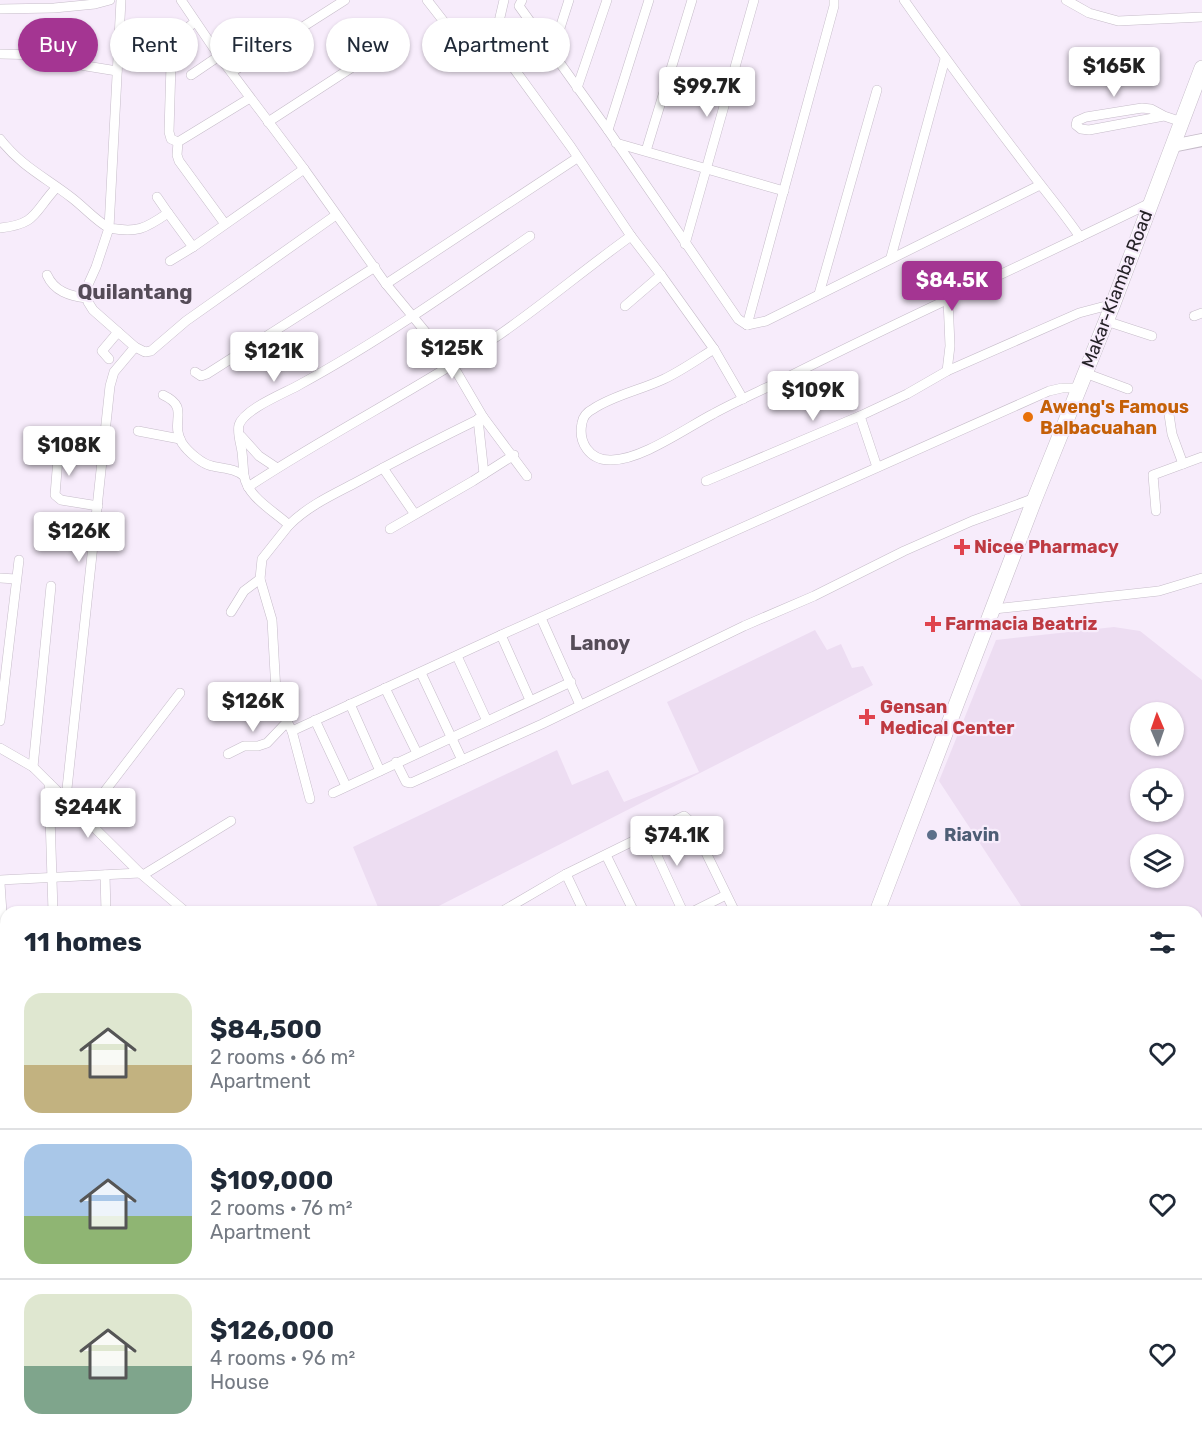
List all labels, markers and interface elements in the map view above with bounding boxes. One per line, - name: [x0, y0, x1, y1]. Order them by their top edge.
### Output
- chip: Buy: [18, 18, 98, 72]
- chip: Rent: [110, 18, 198, 72]
- chip: Filters: [210, 18, 314, 72]
- chip: New: [326, 18, 410, 72]
- chip: Apartment: [422, 18, 570, 72]
- pin: $165K: [1072, 47, 1156, 98]
- text: $165K: [1083, 54, 1145, 78]
- pin: $99.7K: [658, 67, 756, 118]
- text: $99.7K: [673, 74, 741, 98]
- street label: Makar-Kiamba Road: [1077, 207, 1157, 371]
- pin: $84.5K: [903, 261, 1001, 312]
- text: $84.5K: [916, 268, 988, 292]
- district label: Quilantang: [77, 279, 193, 304]
- pin: $125K: [410, 329, 494, 380]
- pin: $121K: [232, 332, 316, 383]
- text: $125K: [421, 336, 483, 360]
- text: $121K: [244, 339, 304, 363]
- pin: $109K: [771, 371, 855, 422]
- text: $109K: [782, 378, 844, 402]
- place label: Aweng's Famous Balbacuahan: [1040, 396, 1189, 439]
- marker: Aweng's Famous Balbacuahan: [1021, 410, 1035, 424]
- pin: $108K: [27, 426, 111, 477]
- text: $108K: [37, 433, 101, 457]
- pin: $126K: [37, 512, 121, 563]
- text: $126K: [48, 519, 110, 543]
- place label: Nicee Pharmacy: [974, 536, 1119, 558]
- marker: Nicee Pharmacy: [955, 540, 969, 554]
- place label: Farmacia Beatriz: [945, 613, 1098, 635]
- marker: Farmacia Beatriz: [926, 617, 940, 631]
- district label: Lanoy: [570, 631, 630, 655]
- pin: $126K: [211, 682, 295, 733]
- text: $126K: [222, 689, 284, 713]
- place label: Gensan Medical Center: [880, 696, 1014, 739]
- north arrow: [1130, 702, 1184, 756]
- map controls: [1130, 702, 1184, 888]
- marker: Gensan Medical Center: [858, 708, 876, 726]
- button: locate: [1130, 768, 1184, 822]
- pin: $244K: [46, 788, 130, 839]
- text: $244K: [55, 795, 121, 819]
- pin: $74.1K: [628, 816, 726, 867]
- text: $74.1K: [644, 823, 710, 847]
- place label: Riavin: [944, 824, 999, 846]
- marker: Riavin: [925, 828, 939, 842]
- button: layers: [1130, 834, 1184, 888]
- icon: filters: [1146, 926, 1179, 959]
- text: 11 homes: [24, 927, 142, 958]
- text: $84,500: [210, 1014, 322, 1045]
- icon: home: [72, 1017, 144, 1089]
- icon: heart: [1146, 1037, 1179, 1070]
- text: 2 rooms · 66 m²: [210, 1045, 355, 1069]
- text: Apartment: [210, 1069, 311, 1093]
- text: $109,000: [210, 1165, 333, 1196]
- icon: home: [72, 1168, 144, 1240]
- icon: heart: [1146, 1188, 1179, 1221]
- text: 2 rooms · 76 m²: [210, 1196, 353, 1220]
- text: Apartment: [210, 1220, 311, 1244]
- text: $126,000: [210, 1315, 334, 1346]
- icon: home: [72, 1318, 144, 1390]
- icon: heart: [1146, 1338, 1179, 1371]
- text: 4 rooms · 96 m²: [210, 1346, 355, 1370]
- text: House: [210, 1370, 269, 1394]

